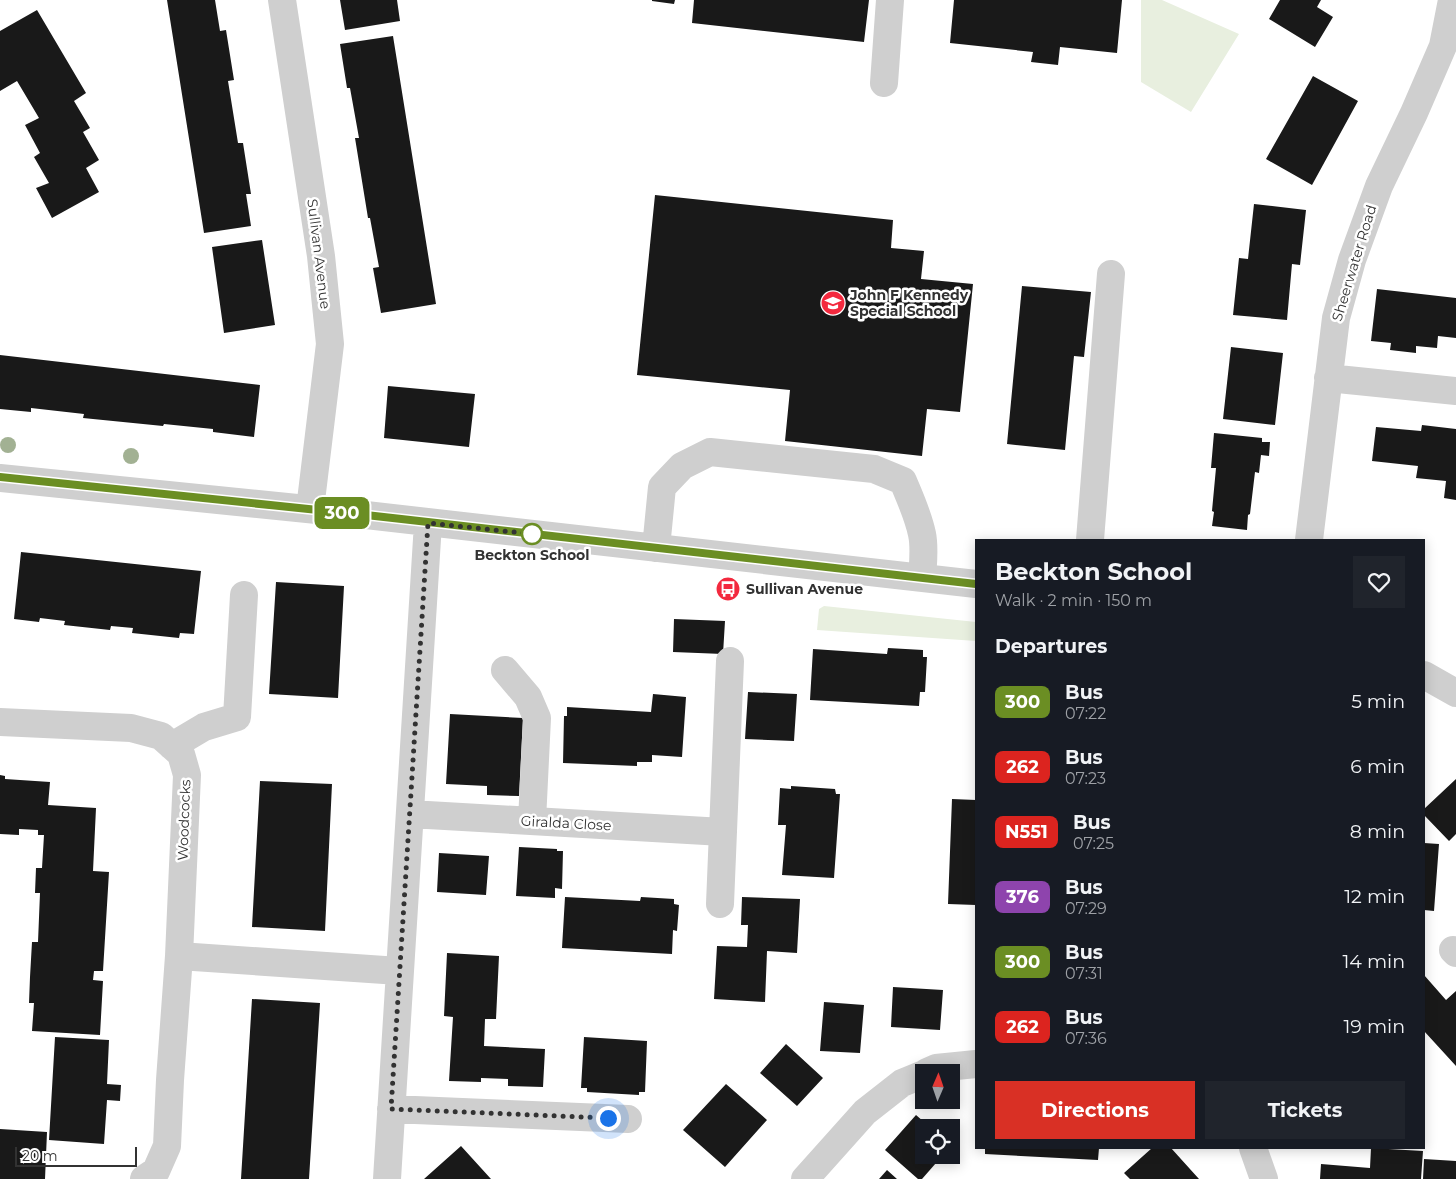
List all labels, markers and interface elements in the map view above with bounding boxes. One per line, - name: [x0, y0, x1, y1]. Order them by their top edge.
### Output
- street label: Sullivan Avenue: [303, 198, 335, 310]
- street label: Sheerwater Road: [1328, 203, 1380, 323]
- place label: John F Kennedy Special School: [849, 286, 969, 320]
- school or university icon: John F Kennedy Special School: [820, 290, 846, 316]
- line badge: 300: [313, 497, 371, 529]
- text: 300: [324, 502, 360, 524]
- marker: Beckton School: [521, 523, 543, 545]
- place label: Beckton School: [474, 546, 590, 564]
- button: heart: [1353, 556, 1405, 608]
- text: Beckton School: [995, 557, 1192, 586]
- bus stop icon: Sullivan Avenue: [715, 576, 741, 602]
- place label: Sullivan Avenue: [746, 580, 863, 598]
- text: Walk · 2 min · 150 m: [995, 591, 1152, 610]
- text: Departures: [995, 635, 1107, 658]
- text: Bus: [1065, 681, 1103, 704]
- text: 5 min: [1351, 690, 1405, 713]
- text: 300: [1005, 691, 1040, 713]
- text: 07:22: [1065, 704, 1106, 723]
- text: Bus: [1065, 746, 1103, 769]
- text: 6 min: [1350, 755, 1405, 778]
- text: 262: [1006, 756, 1039, 778]
- text: 07:23: [1065, 769, 1106, 788]
- street label: Woodcocks: [174, 779, 194, 861]
- text: Bus: [1073, 811, 1111, 834]
- street label: Giralda Close: [520, 812, 612, 834]
- text: 8 min: [1350, 820, 1405, 843]
- text: N551: [1005, 821, 1048, 843]
- text: 07:25: [1073, 834, 1114, 853]
- text: Bus: [1065, 876, 1103, 899]
- text: 12 min: [1344, 885, 1405, 908]
- text: 376: [1006, 886, 1039, 908]
- text: 07:29: [1065, 899, 1107, 918]
- text: Bus: [1065, 941, 1103, 964]
- text: 14 min: [1342, 950, 1405, 973]
- text: 300: [1005, 951, 1040, 973]
- text: 07:31: [1065, 964, 1103, 983]
- text: Bus: [1065, 1006, 1103, 1029]
- text: 19 min: [1343, 1015, 1405, 1038]
- text: 262: [1006, 1016, 1039, 1038]
- text: 07:36: [1065, 1029, 1107, 1048]
- north arrow: [915, 1064, 960, 1109]
- map controls: [915, 1064, 960, 1164]
- button: Directions: [995, 1081, 1195, 1139]
- button: Tickets: [1205, 1081, 1405, 1139]
- your location: [596, 1106, 621, 1131]
- button: locate: [915, 1119, 960, 1164]
- scale bar: [15, 1144, 138, 1167]
- text: 20 m: [22, 1147, 58, 1165]

